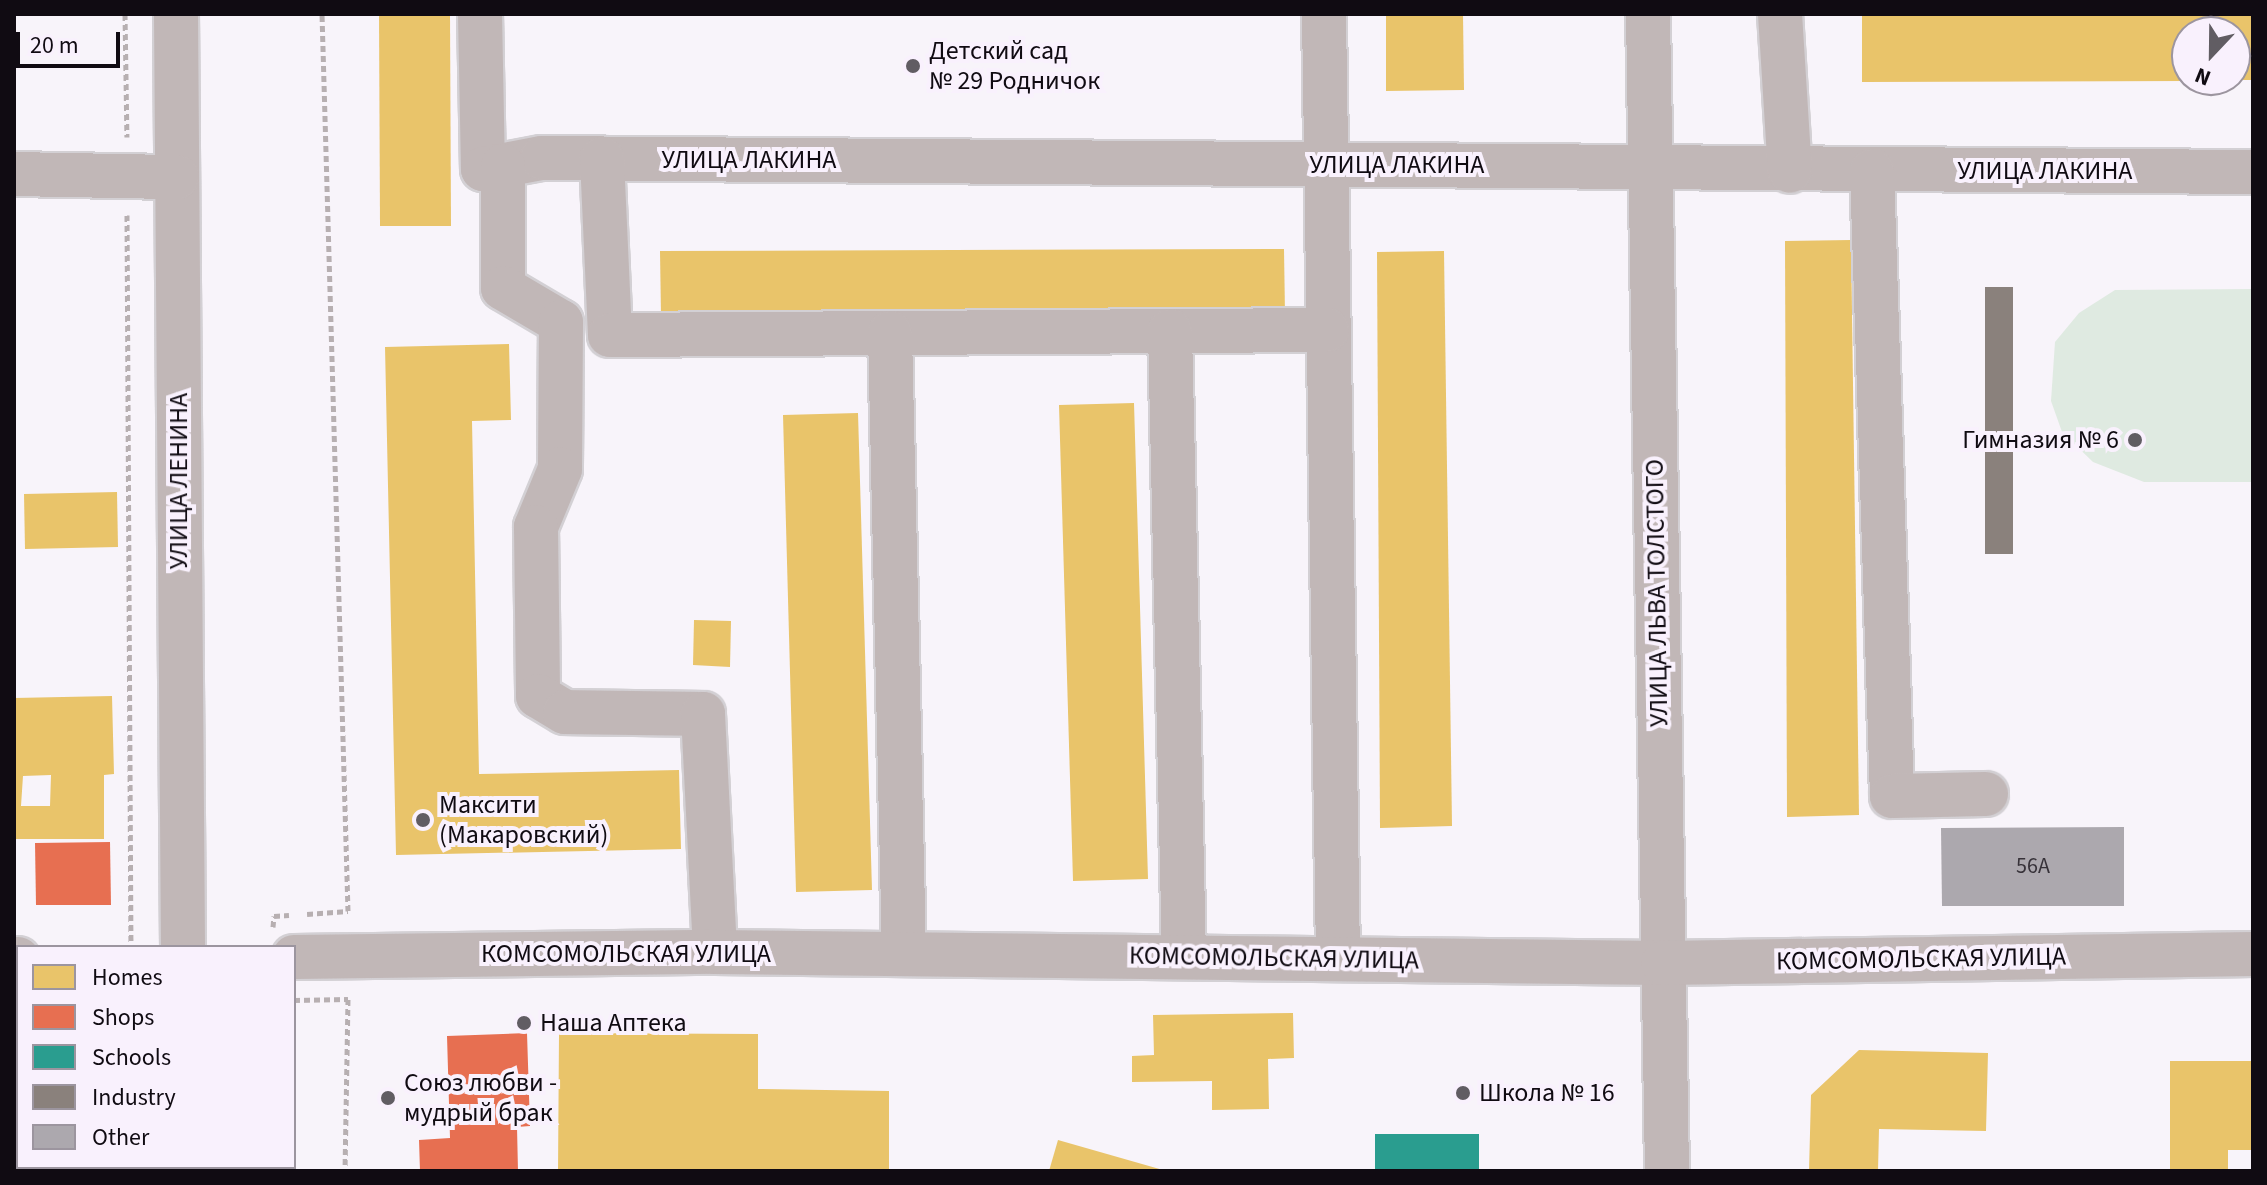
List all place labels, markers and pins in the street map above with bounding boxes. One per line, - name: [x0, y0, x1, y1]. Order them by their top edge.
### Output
- place label: Детский сад № 29 Родничок: [929, 35, 1100, 96]
- marker: Детский сад № 29 Родничок: [904, 57, 922, 75]
- place label: Гимназия № 6: [1962, 424, 2119, 456]
- marker: Гимназия № 6: [2126, 431, 2144, 449]
- place label: Максити (Макаровский): [439, 789, 608, 850]
- marker: Максити (Макаровский): [414, 811, 432, 829]
- place label: Наша Аптека: [540, 1007, 687, 1039]
- marker: Наша Аптека: [515, 1014, 533, 1032]
- place label: Союз любви - мудрый брак: [404, 1067, 557, 1128]
- place label: Школа № 16: [1479, 1077, 1615, 1109]
- marker: Школа № 16: [1454, 1084, 1472, 1102]
- marker: Союз любви - мудрый брак: [379, 1089, 397, 1107]

